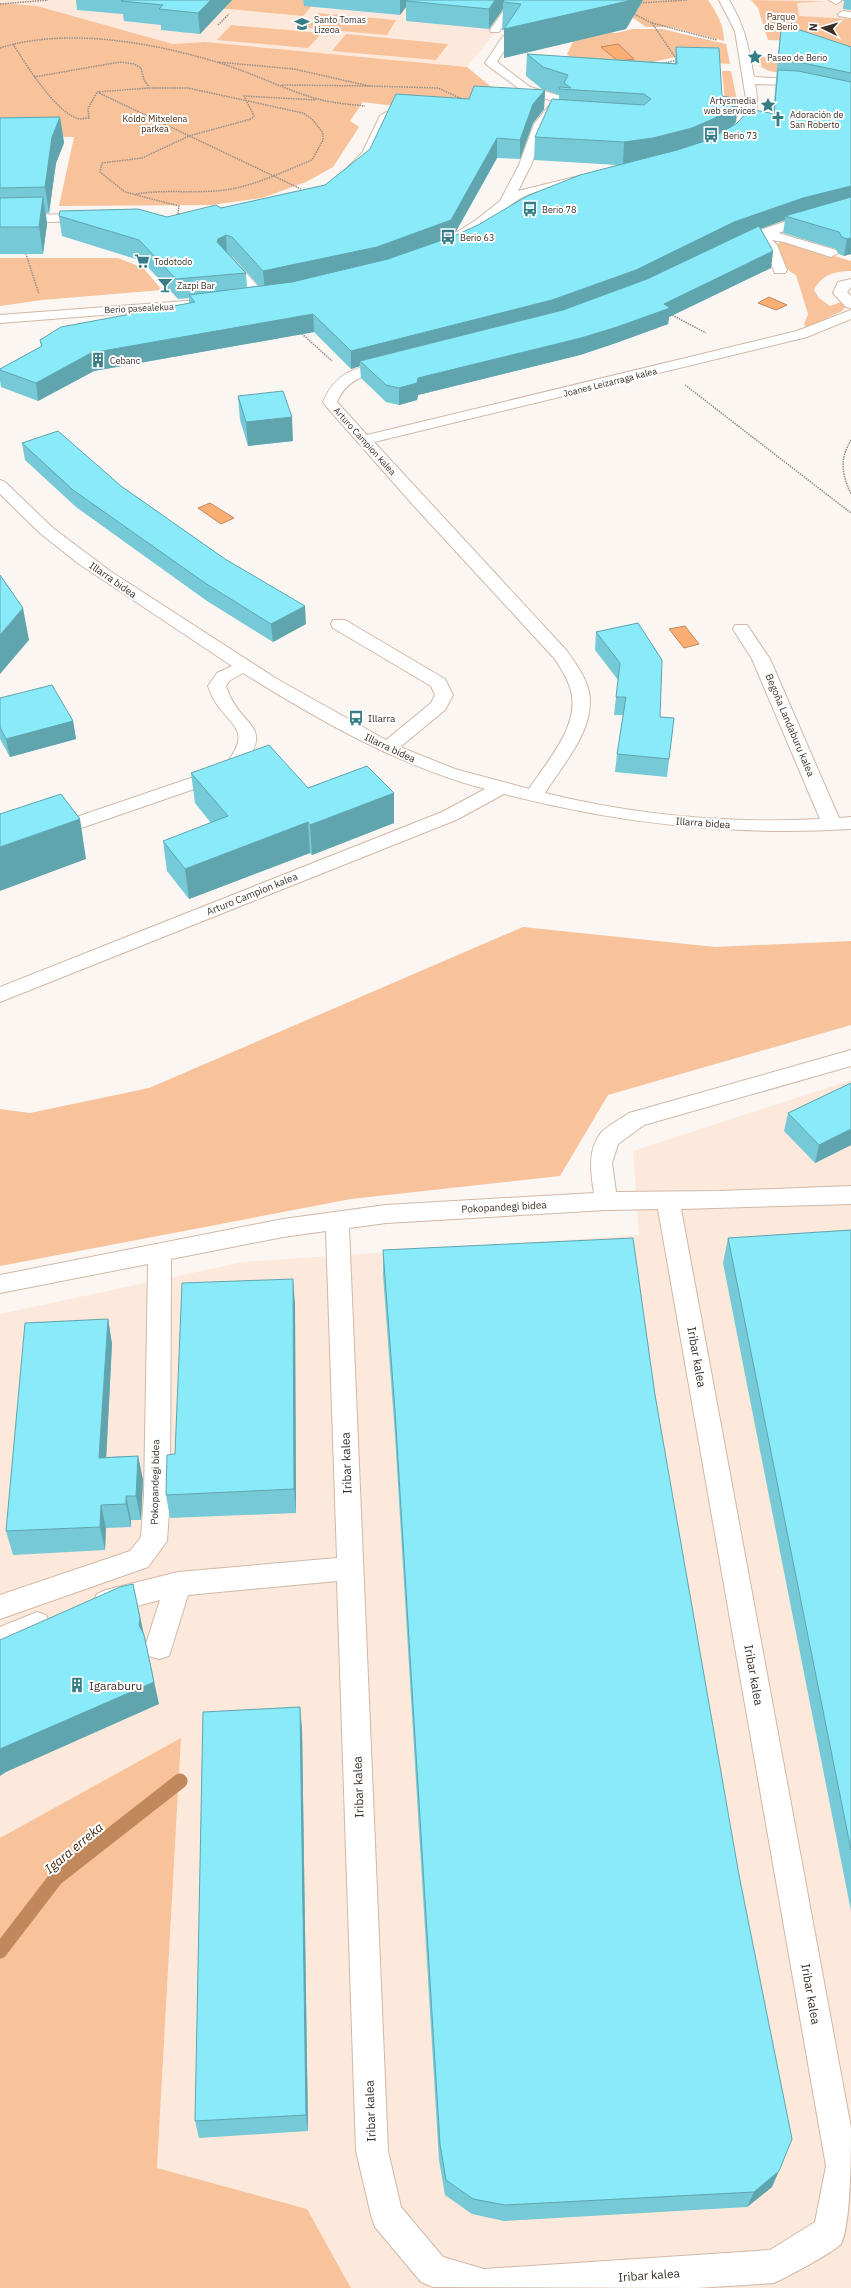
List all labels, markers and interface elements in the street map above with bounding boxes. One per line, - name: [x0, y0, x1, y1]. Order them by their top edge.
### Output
- north arrow: [803, 8, 843, 48]
- park label: Parque de Berio: [764, 11, 798, 32]
- place label: Santo Tomas Lizeoa: [314, 14, 366, 35]
- school or university icon: Santo Tomas Lizeoa: [293, 15, 311, 33]
- text: N: [806, 23, 820, 32]
- place icon: Paseo de Berio: [746, 48, 764, 66]
- place label: Paseo de Berio: [767, 52, 827, 63]
- place label: Artysmedia web services: [704, 95, 756, 116]
- place icon: Artysmedia web services: [759, 96, 777, 114]
- place label: Adoración de San Roberto: [790, 109, 843, 130]
- church icon: Adoración de San Roberto: [769, 110, 787, 128]
- park label: Koldo Mitxelena parkea: [123, 113, 188, 134]
- bus stop icon: Berio 73: [702, 126, 720, 144]
- place label: Berio 73: [723, 130, 757, 141]
- bus stop icon: Berio 78: [521, 200, 539, 218]
- place label: Berio 78: [542, 204, 576, 215]
- bus stop icon: Berio 63: [439, 228, 457, 246]
- place label: Berio 63: [460, 232, 494, 243]
- supermarket icon: Todotodo: [133, 252, 151, 270]
- place label: Todotodo: [154, 256, 192, 267]
- bar icon: Zazpi Bar: [156, 276, 174, 294]
- place label: Zazpi Bar: [177, 280, 215, 291]
- street label: Berio pasealekua: [104, 301, 174, 315]
- building icon: Cebanc: [89, 351, 107, 369]
- place label: Cebanc: [110, 355, 141, 366]
- street label: Joanes Leizarraga kalea: [562, 365, 658, 399]
- street label: Arturo Campion kalea: [332, 405, 398, 477]
- street label: Illarra bidea: [87, 559, 140, 601]
- street label: Begoña Landaburu kalea: [762, 672, 818, 779]
- bus stop icon: Illarra: [347, 709, 365, 727]
- place label: Illarra: [368, 712, 396, 725]
- street label: Illarra bidea: [362, 731, 418, 766]
- street label: Illarra bidea: [675, 815, 731, 831]
- street label: Arturo Campion kalea: [204, 870, 300, 918]
- street label: Pokopandegi bidea: [461, 1198, 548, 1216]
- street label: Iribar kalea: [684, 1325, 710, 1389]
- street label: Iribar kalea: [337, 1431, 355, 1494]
- street label: Pokopandegi bidea: [148, 1439, 162, 1525]
- street label: Iribar kalea: [741, 1643, 767, 1707]
- building icon: Igaraburu: [68, 1676, 86, 1694]
- place label: Igaraburu: [89, 1678, 142, 1693]
- street label: Iribar kalea: [349, 1755, 367, 1818]
- water label: Igara erreka: [41, 1819, 107, 1877]
- street label: Iribar kalea: [798, 1962, 824, 2026]
- street label: Iribar kalea: [361, 2079, 379, 2142]
- street label: Iribar kalea: [618, 2265, 681, 2285]

